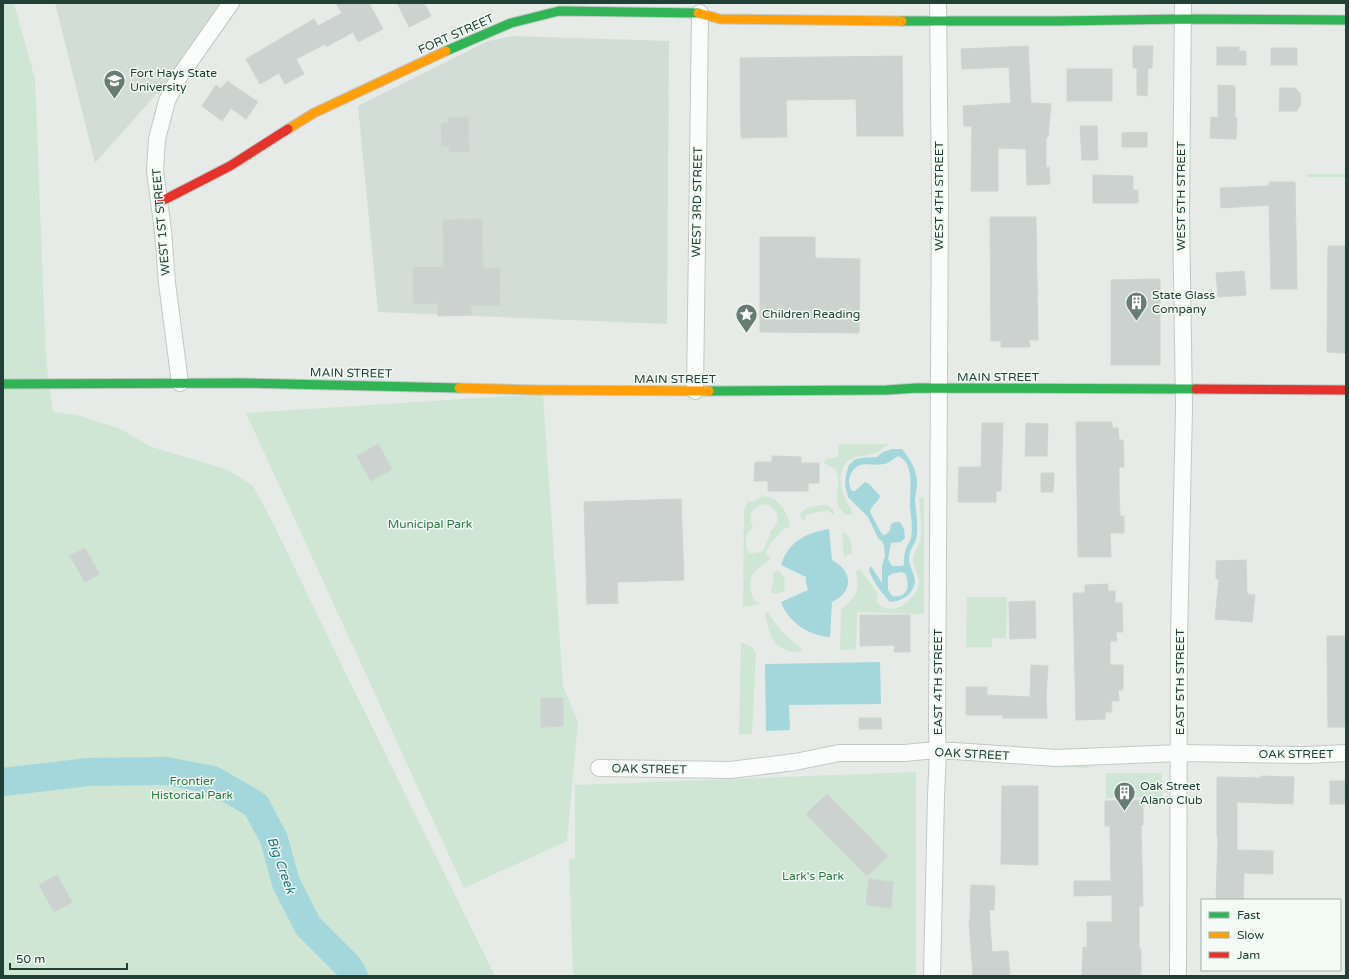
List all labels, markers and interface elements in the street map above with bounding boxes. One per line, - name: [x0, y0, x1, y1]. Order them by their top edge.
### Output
- street label: FORT STREET: [416, 11, 497, 57]
- place label: Fort Hays State University: [130, 66, 217, 94]
- school or university icon: Fort Hays State University: [102, 67, 128, 100]
- street label: WEST 4TH STREET: [932, 141, 946, 251]
- street label: WEST 5TH STREET: [1174, 141, 1188, 251]
- street label: WEST 3RD STREET: [689, 146, 705, 258]
- street label: WEST 1ST STREET: [149, 167, 173, 276]
- place label: State Glass Company: [1152, 288, 1215, 316]
- building icon: State Glass Company: [1123, 289, 1149, 322]
- place icon: Children Reading: [734, 301, 760, 334]
- place label: Children Reading: [762, 307, 860, 321]
- street label: MAIN STREET: [310, 365, 393, 381]
- street label: MAIN STREET: [957, 370, 1040, 384]
- street label: MAIN STREET: [634, 372, 717, 386]
- park label: Municipal Park: [388, 517, 473, 531]
- street label: EAST 4TH STREET: [931, 628, 945, 735]
- street label: EAST 5TH STREET: [1173, 628, 1187, 735]
- street label: OAK STREET: [934, 745, 1011, 763]
- street label: OAK STREET: [1258, 747, 1334, 761]
- street label: OAK STREET: [611, 761, 687, 777]
- park label: Frontier Historical Park: [151, 774, 233, 802]
- place label: Oak Street Alano Club: [1140, 779, 1203, 807]
- building icon: Oak Street Alano Club: [1111, 780, 1137, 813]
- water label: Big Creek: [263, 835, 299, 897]
- park label: Lark's Park: [782, 869, 844, 883]
- legend: [1201, 899, 1341, 971]
- text: Fast: [1237, 908, 1261, 922]
- text: Slow: [1237, 928, 1264, 942]
- scale bar: [10, 945, 127, 971]
- text: Jam: [1237, 948, 1260, 962]
- text: 50 m: [16, 952, 45, 966]

